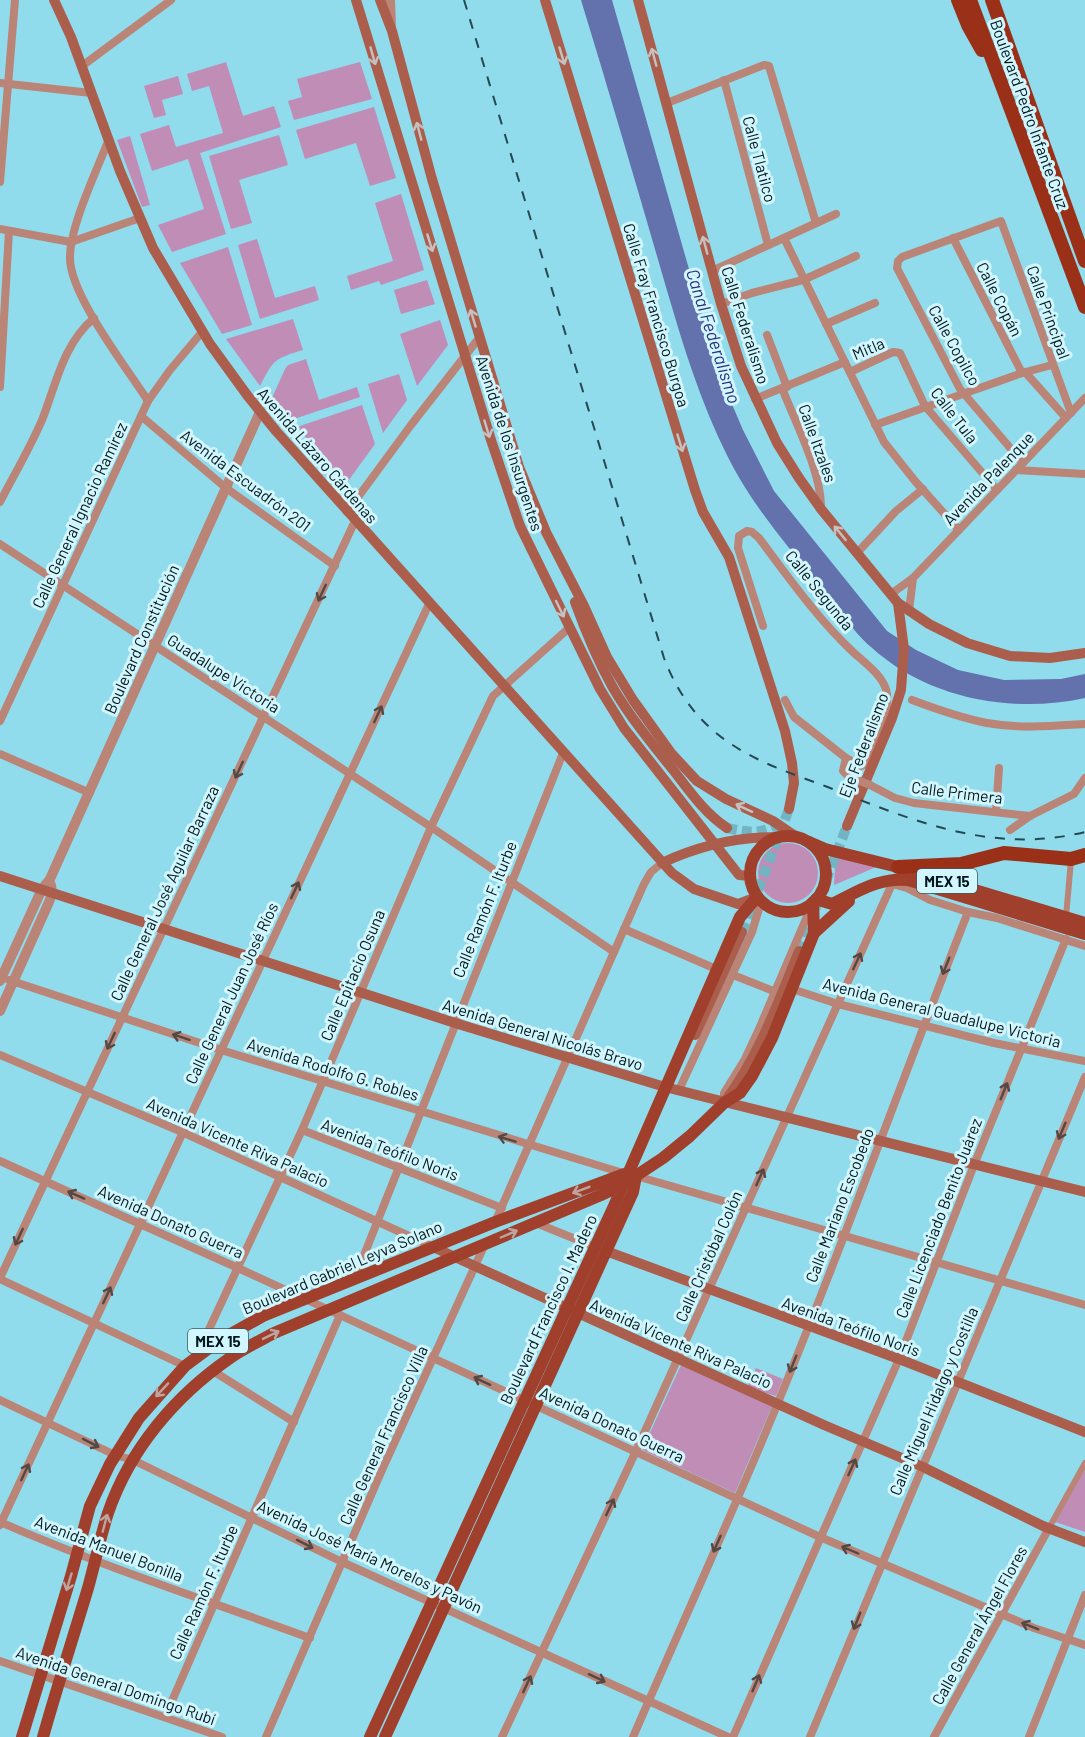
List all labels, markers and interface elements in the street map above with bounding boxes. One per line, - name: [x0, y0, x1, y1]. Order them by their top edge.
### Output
- street label: Boulevard Pedro Infante Cruz: [987, 17, 1073, 211]
- one-way arrow: [368, 46, 379, 65]
- one-way arrow: [557, 46, 568, 65]
- one-way arrow: [648, 48, 659, 67]
- street label: Calle Tlatilco: [739, 114, 781, 204]
- one-way arrow: [413, 122, 424, 141]
- street label: Calle Fray Francisco Burgoa: [620, 221, 694, 409]
- one-way arrow: [425, 233, 436, 252]
- one-way arrow: [699, 236, 711, 255]
- street label: Calle Copán: [973, 259, 1027, 339]
- street label: Calle Principal: [1023, 263, 1075, 361]
- street label: Calle Federalismo: [718, 264, 774, 386]
- water label: Canal Federalismo: [682, 266, 746, 406]
- street label: Calle Copilco: [925, 302, 985, 388]
- one-way arrow: [467, 309, 478, 328]
- street label: Mitla: [849, 333, 887, 363]
- street label: Avenida de los Insurgentes: [473, 353, 547, 533]
- street label: Avenida Lázaro Cárdenas: [254, 383, 382, 527]
- street label: Calle Tula: [927, 383, 983, 447]
- street label: Calle Itzales: [795, 401, 841, 485]
- street label: Calle General Ignacio Ramírez: [28, 419, 130, 611]
- one-way arrow: [482, 419, 493, 438]
- street label: Avenida Escuadrón 201: [177, 425, 315, 535]
- street label: Avenida Palenque: [939, 427, 1037, 529]
- one-way arrow: [675, 433, 686, 452]
- one-way arrow: [834, 525, 847, 541]
- street label: Calle Segunda: [782, 546, 858, 634]
- street label: Boulevard Constitución: [100, 561, 182, 717]
- one-way arrow: [315, 584, 327, 602]
- one-way arrow: [555, 600, 566, 618]
- street label: Guadalupe Victoria: [164, 630, 284, 716]
- street label: Eje Federalismo: [834, 690, 892, 800]
- one-way arrow: [373, 705, 385, 723]
- one-way arrow: [232, 760, 244, 778]
- street label: Calle Primera: [910, 777, 1004, 807]
- street label: Calle General José Aguilar Barraza: [106, 782, 222, 1004]
- one-way arrow: [735, 801, 753, 813]
- street label: Calle Ramón F. Iturbe: [448, 838, 520, 980]
- road number: MEX 15: [917, 869, 977, 893]
- one-way arrow: [290, 882, 302, 900]
- street label: Calle General Juan José Ríos: [181, 899, 281, 1087]
- street label: Calle Epitacio Osuna: [316, 906, 388, 1044]
- one-way arrow: [852, 952, 863, 970]
- one-way arrow: [940, 957, 951, 975]
- street label: Avenida General Guadalupe Victoria: [821, 973, 1063, 1051]
- street label: Avenida General Nicolás Bravo: [440, 994, 646, 1074]
- one-way arrow: [172, 1030, 191, 1041]
- one-way arrow: [105, 1032, 117, 1050]
- street label: Avenida Rodolfo G. Robles: [245, 1034, 421, 1104]
- one-way arrow: [999, 1082, 1010, 1101]
- street label: Avenida Vicente Riva Palacio: [144, 1093, 332, 1191]
- street label: Avenida Teófilo Noris: [319, 1114, 461, 1184]
- street label: Calle Licenciado Benito Juárez: [891, 1115, 985, 1321]
- one-way arrow: [1056, 1121, 1067, 1140]
- street label: Calle Mariano Escobedo: [801, 1125, 877, 1285]
- one-way arrow: [498, 1132, 517, 1143]
- one-way arrow: [754, 1168, 766, 1186]
- street label: Avenida Donato Guerra: [95, 1180, 247, 1262]
- one-way arrow: [572, 1185, 591, 1196]
- street label: Calle Cristóbal Colón: [671, 1188, 745, 1324]
- one-way arrow: [67, 1189, 85, 1200]
- street label: Boulevard Francisco I. Madero: [496, 1211, 600, 1407]
- street label: Boulevard Gabriel Leyva Solano: [239, 1216, 445, 1318]
- one-way arrow: [13, 1227, 25, 1245]
- one-way arrow: [499, 1228, 517, 1239]
- one-way arrow: [101, 1287, 113, 1305]
- street label: Avenida Teófilo Noris: [779, 1292, 923, 1360]
- street label: Avenida Vicente Riva Palacio: [587, 1294, 775, 1392]
- street label: Calle Miguel Hidalgo y Costilla: [885, 1304, 981, 1498]
- road number: MEX 15: [188, 1329, 248, 1353]
- one-way arrow: [262, 1329, 280, 1341]
- street label: Calle General Francisco Villa: [335, 1343, 431, 1527]
- one-way arrow: [787, 1354, 798, 1373]
- one-way arrow: [474, 1374, 492, 1386]
- one-way arrow: [156, 1382, 170, 1397]
- street label: Avenida Donato Guerra: [537, 1382, 687, 1466]
- one-way arrow: [82, 1437, 100, 1449]
- one-way arrow: [846, 1458, 858, 1476]
- one-way arrow: [19, 1464, 31, 1482]
- street label: Avenida José María Morelos y Pavón: [255, 1495, 485, 1617]
- one-way arrow: [604, 1499, 616, 1517]
- street label: Avenida Manuel Bonilla: [32, 1511, 186, 1585]
- one-way arrow: [100, 1514, 112, 1533]
- street label: Calle Ramón F. Iturbe: [165, 1522, 241, 1662]
- one-way arrow: [711, 1534, 722, 1552]
- one-way arrow: [296, 1538, 314, 1550]
- street label: Calle General Ángel Flores: [927, 1542, 1031, 1708]
- one-way arrow: [842, 1544, 860, 1555]
- one-way arrow: [63, 1572, 74, 1591]
- one-way arrow: [851, 1611, 862, 1629]
- one-way arrow: [1021, 1620, 1039, 1631]
- street label: Avenida General Domingo Rubí: [14, 1642, 219, 1728]
- one-way arrow: [587, 1673, 605, 1684]
- one-way arrow: [522, 1675, 533, 1694]
- one-way arrow: [751, 1675, 762, 1693]

